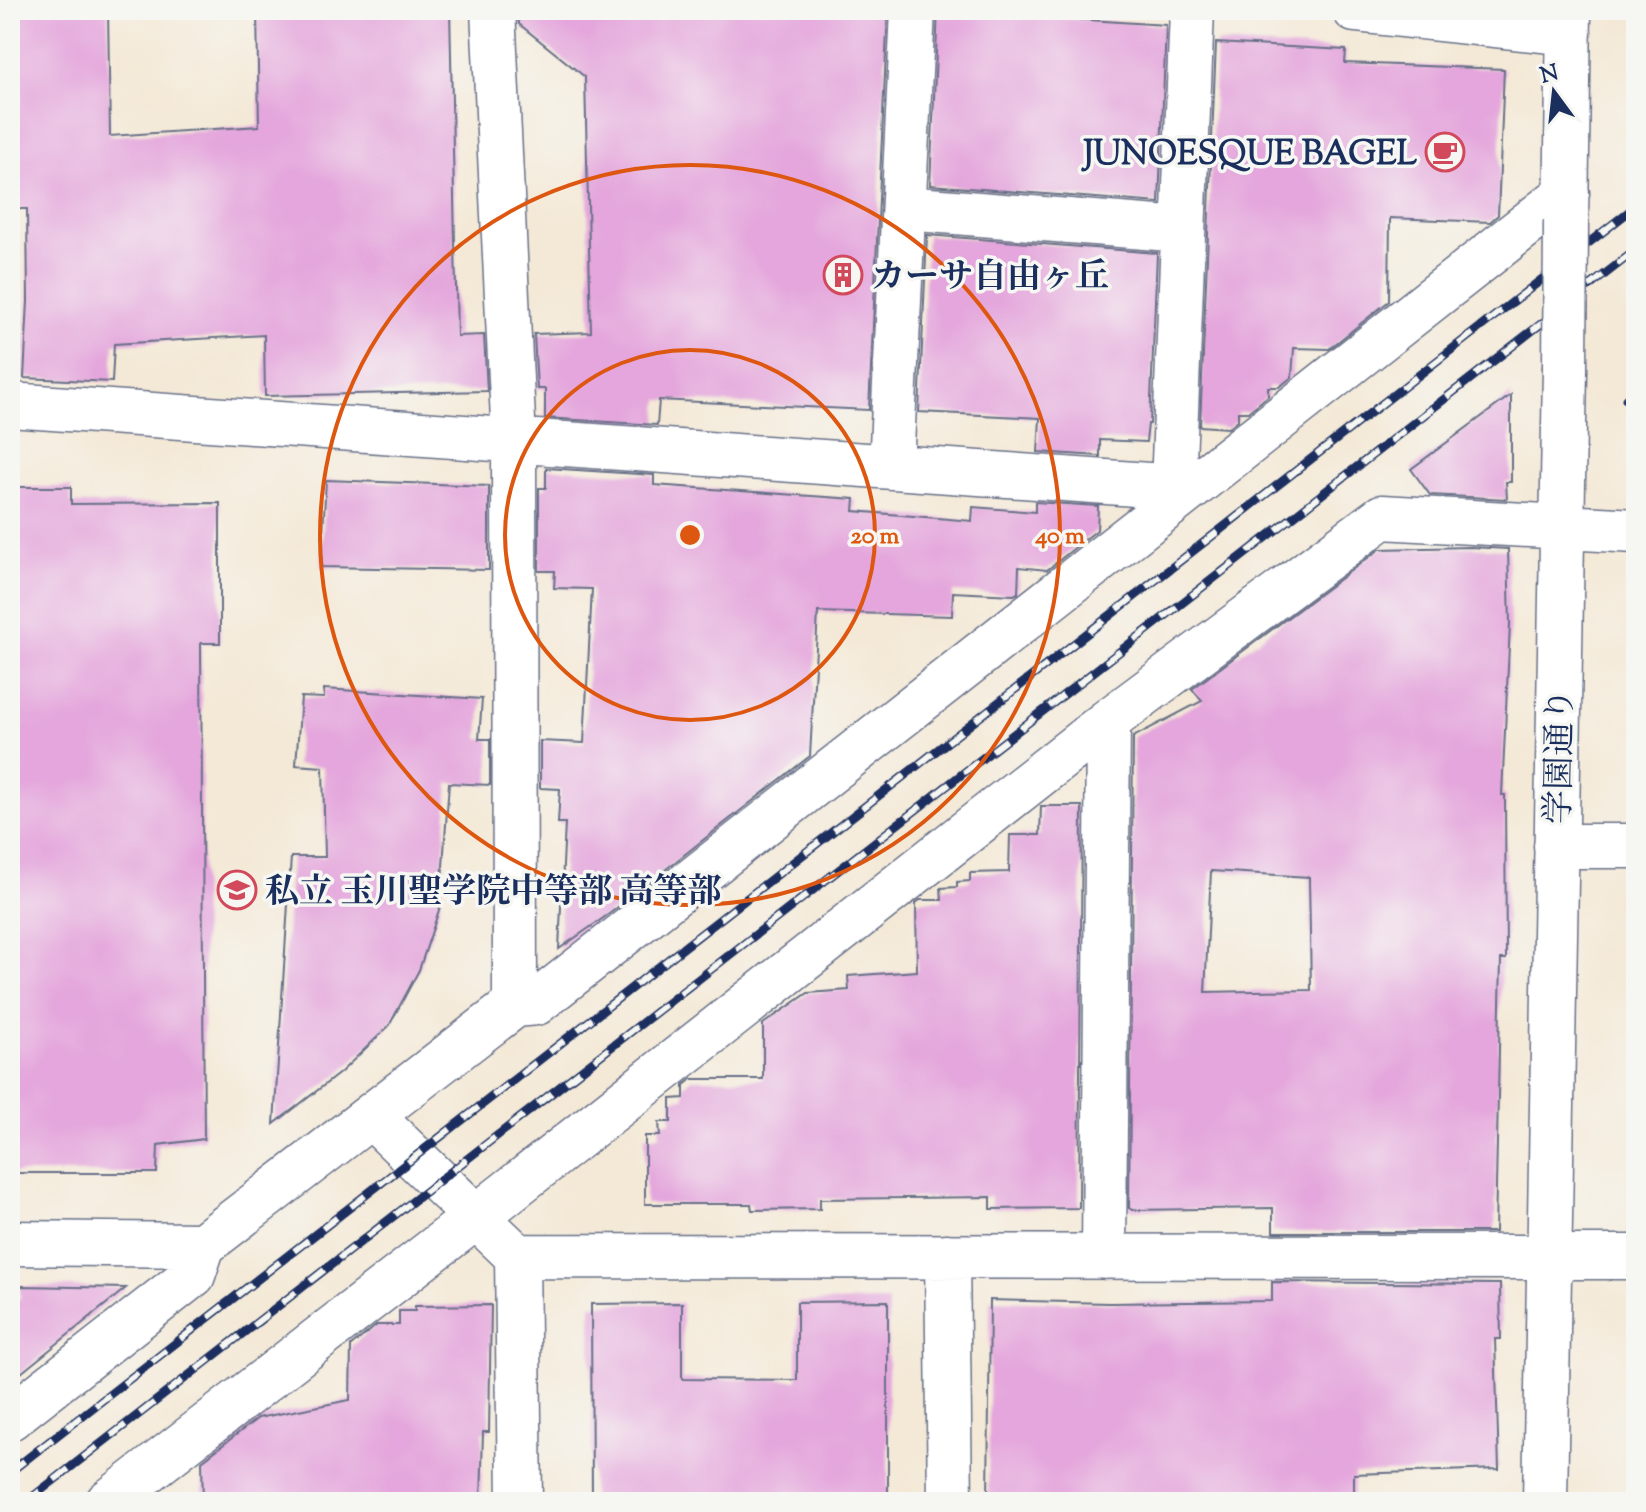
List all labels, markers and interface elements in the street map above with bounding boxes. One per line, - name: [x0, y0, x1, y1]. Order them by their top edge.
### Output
- north arrow: [1514, 52, 1594, 132]
- text: N: [1537, 58, 1563, 93]
- place label: JUNOESQUE BAGEL: [1080, 131, 1417, 180]
- cafe icon: JUNOESQUE BAGEL: [1424, 131, 1466, 173]
- building icon: カーサ自由ヶ丘: [822, 254, 864, 296]
- place label: カーサ自由ヶ丘: [871, 254, 1109, 303]
- text: 20 m: [851, 520, 900, 554]
- text: 40 m: [1034, 520, 1085, 554]
- centre of rings: [676, 521, 704, 549]
- street label: 学園通り: [1536, 688, 1587, 824]
- school or university icon: 私立 玉川聖学院中等部 高等部: [216, 869, 258, 911]
- place label: 私立 玉川聖学院中等部 高等部: [265, 869, 721, 918]

